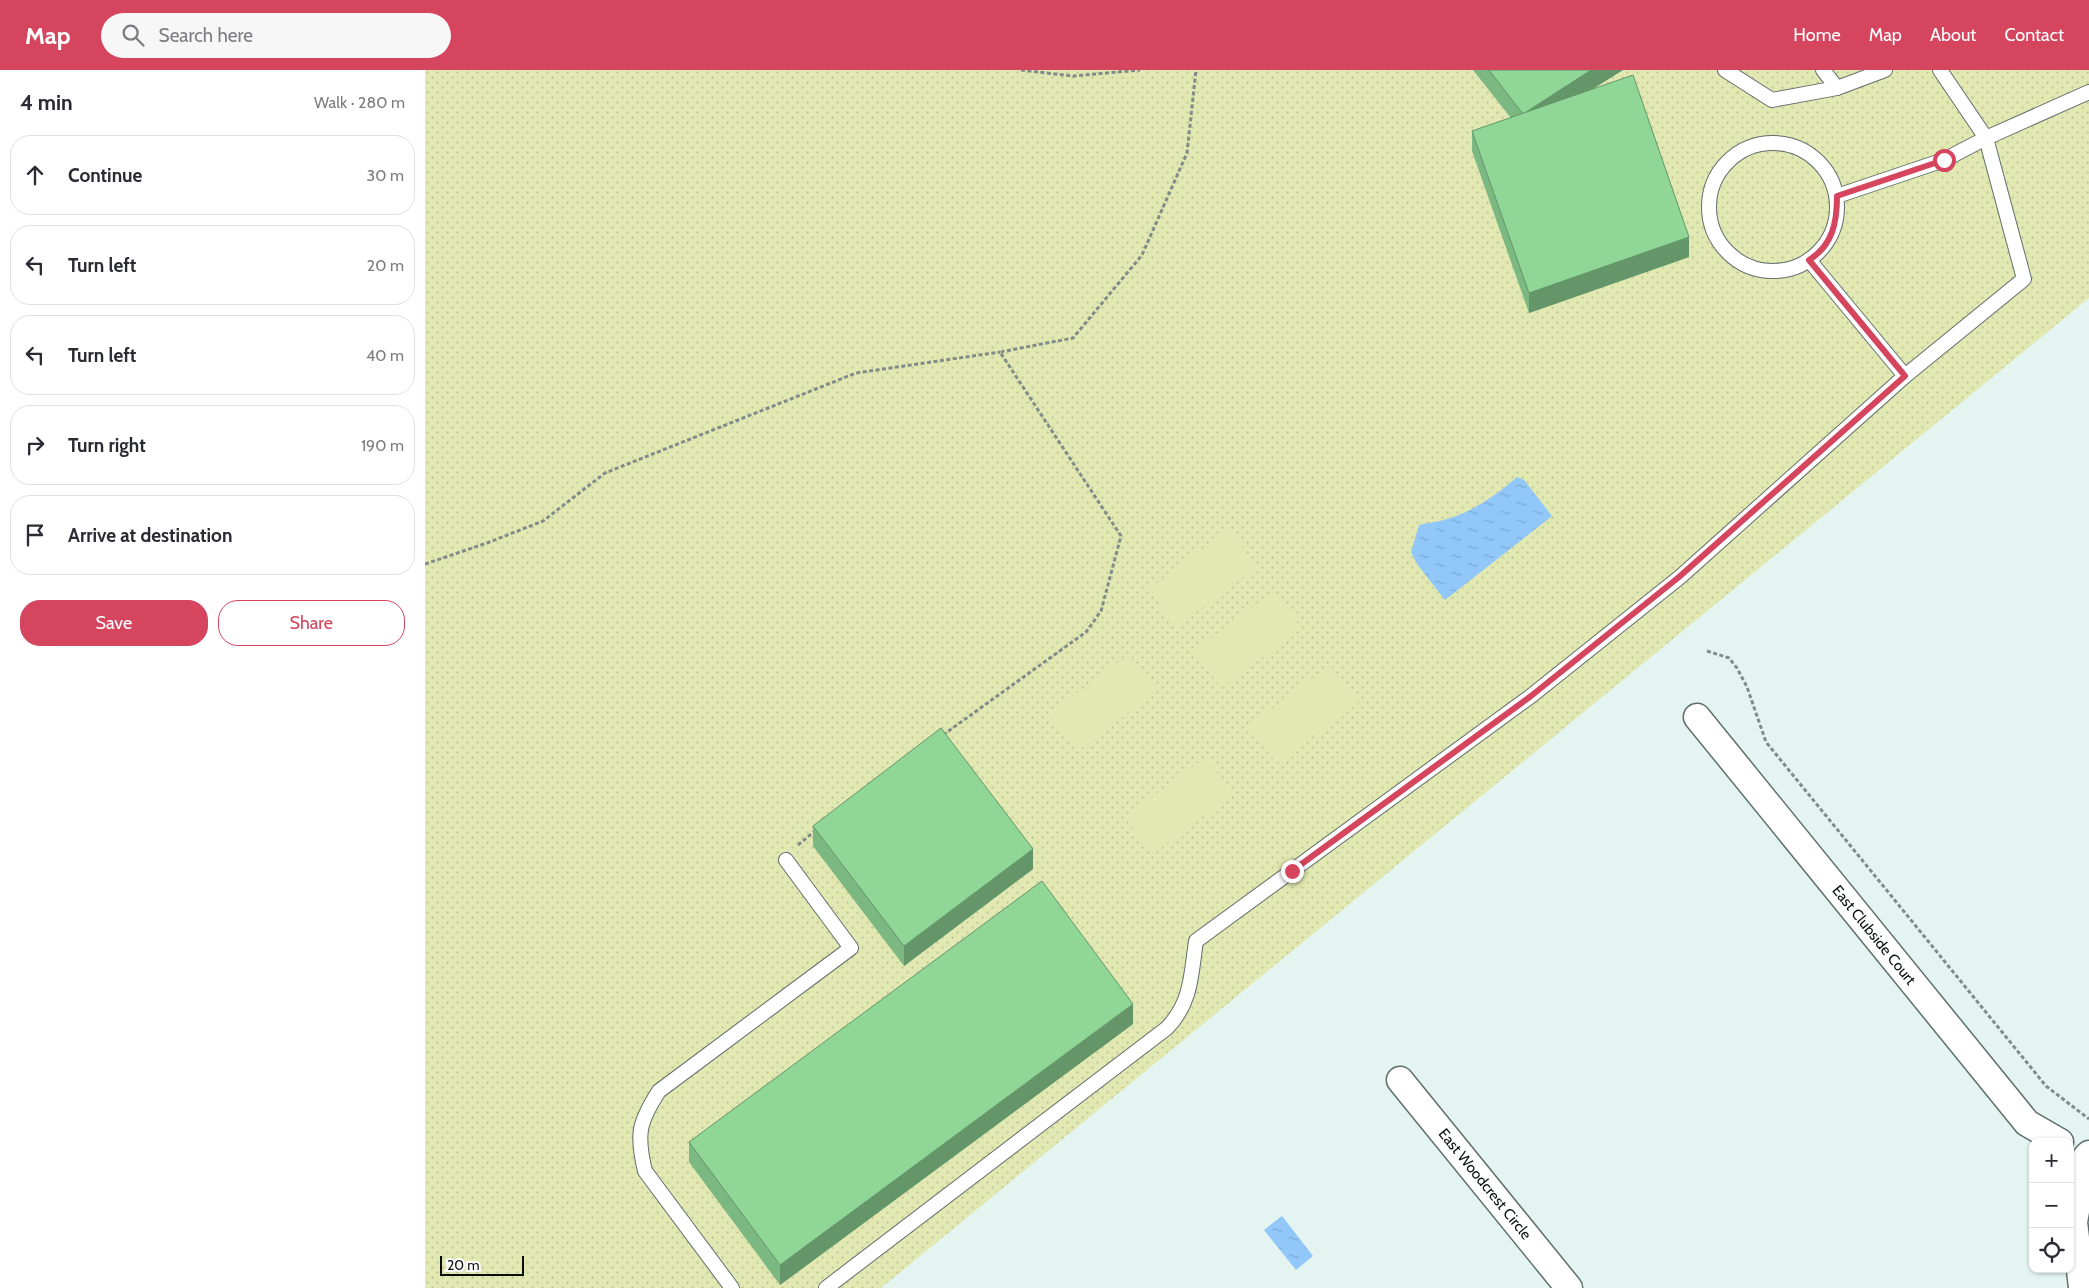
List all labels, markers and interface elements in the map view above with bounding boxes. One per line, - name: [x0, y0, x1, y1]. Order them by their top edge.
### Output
- search box: [101, 13, 451, 58]
- text: Map: [25, 21, 71, 50]
- icon: search: [119, 21, 147, 49]
- text: Search here: [159, 24, 253, 47]
- text: Home: [1793, 24, 1841, 46]
- text: Map: [1869, 24, 1902, 46]
- text: About: [1930, 24, 1976, 46]
- text: Contact: [2004, 24, 2064, 46]
- text: 4 min: [20, 90, 73, 115]
- text: Walk · 280 m: [314, 93, 405, 112]
- route start: [1933, 149, 1956, 172]
- icon: ahead: [21, 161, 49, 189]
- text: Continue: [68, 164, 142, 187]
- text: 30 m: [367, 166, 404, 185]
- icon: left: [21, 251, 49, 279]
- text: Turn left: [68, 254, 136, 277]
- text: 20 m: [367, 256, 404, 275]
- icon: left: [21, 341, 49, 369]
- text: Turn left: [68, 344, 136, 367]
- text: 40 m: [366, 346, 404, 365]
- icon: right: [21, 431, 49, 459]
- text: Turn right: [68, 434, 146, 457]
- text: 190 m: [361, 436, 404, 455]
- icon: arrive: [21, 521, 49, 549]
- text: Arrive at destination: [68, 524, 232, 547]
- button: Save: [20, 600, 208, 646]
- button: Share: [218, 600, 405, 646]
- route end: [1281, 860, 1304, 883]
- street label: East Clubside Court: [1828, 882, 1920, 988]
- street label: East Woodcrest Circle: [1435, 1125, 1536, 1243]
- map controls: [2029, 1138, 2074, 1273]
- button: +: [2029, 1138, 2074, 1183]
- button: −: [2029, 1183, 2074, 1228]
- button: locate: [2029, 1228, 2074, 1273]
- scale bar: [440, 1253, 524, 1276]
- text: 20 m: [447, 1256, 480, 1274]

